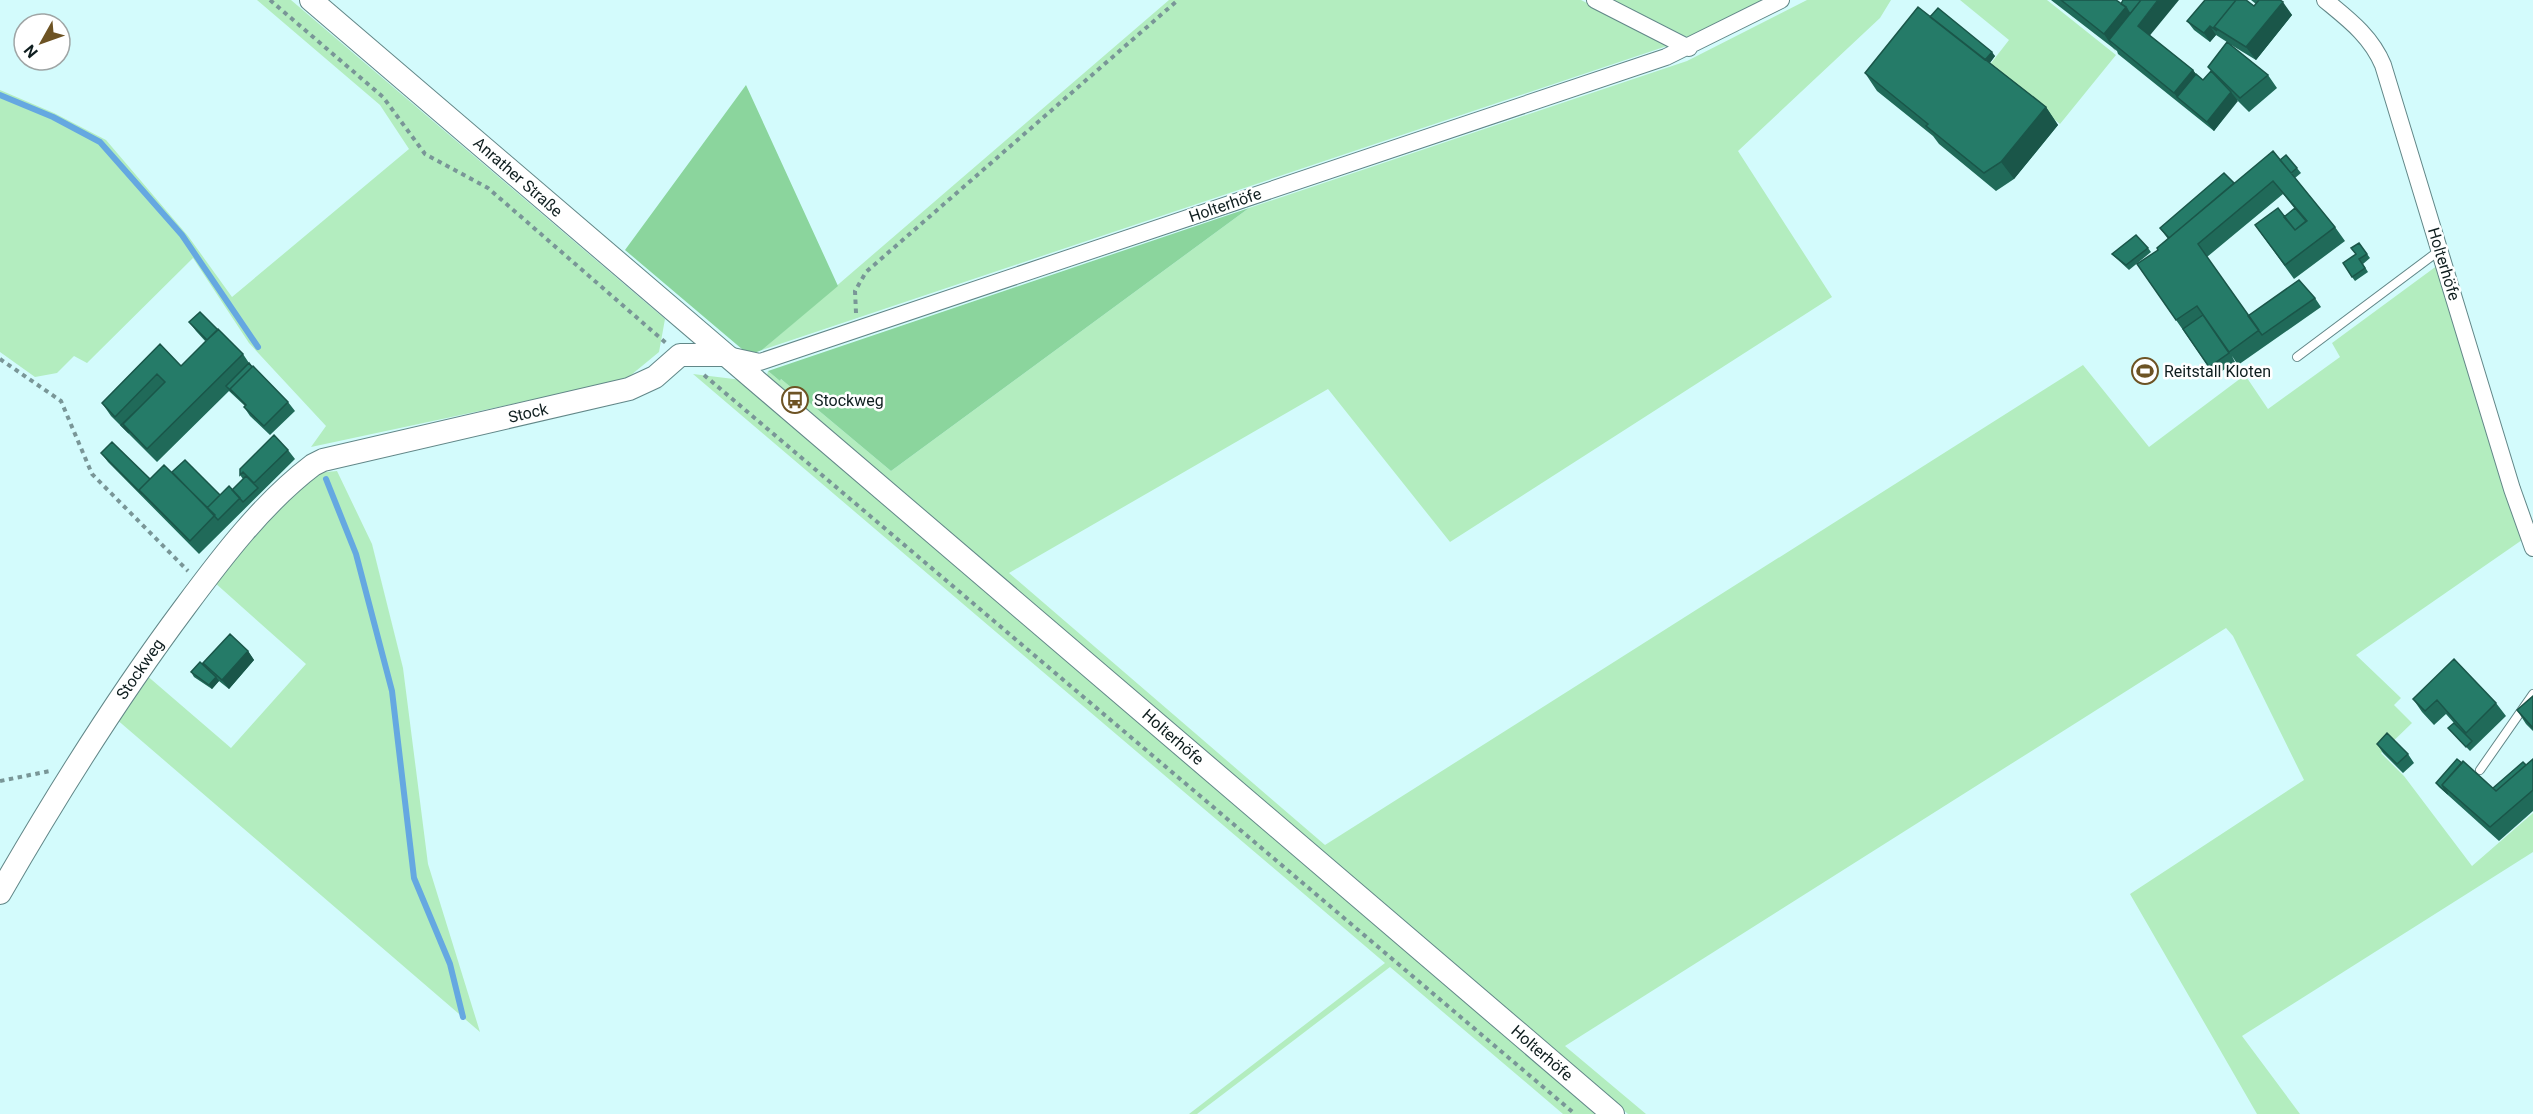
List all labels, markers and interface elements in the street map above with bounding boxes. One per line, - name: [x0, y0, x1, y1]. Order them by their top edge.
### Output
- north arrow: [12, 12, 72, 72]
- text: N: [20, 41, 42, 62]
- street label: Anrather Straße: [470, 133, 566, 221]
- street label: Holterhöfe: [1186, 184, 1264, 226]
- street label: Holterhöfe: [2424, 225, 2464, 303]
- sports icon: Reitstall Kloten: [2130, 356, 2160, 386]
- place label: Reitstall Kloten: [2164, 362, 2271, 381]
- bus stop icon: Stockweg: [780, 385, 810, 415]
- place label: Stockweg: [814, 391, 884, 410]
- street label: Stock: [506, 399, 551, 427]
- street label: Stockweg: [112, 635, 168, 703]
- street label: Holterhöfe: [1138, 705, 1208, 769]
- street label: Holterhöfe: [1507, 1021, 1577, 1085]

